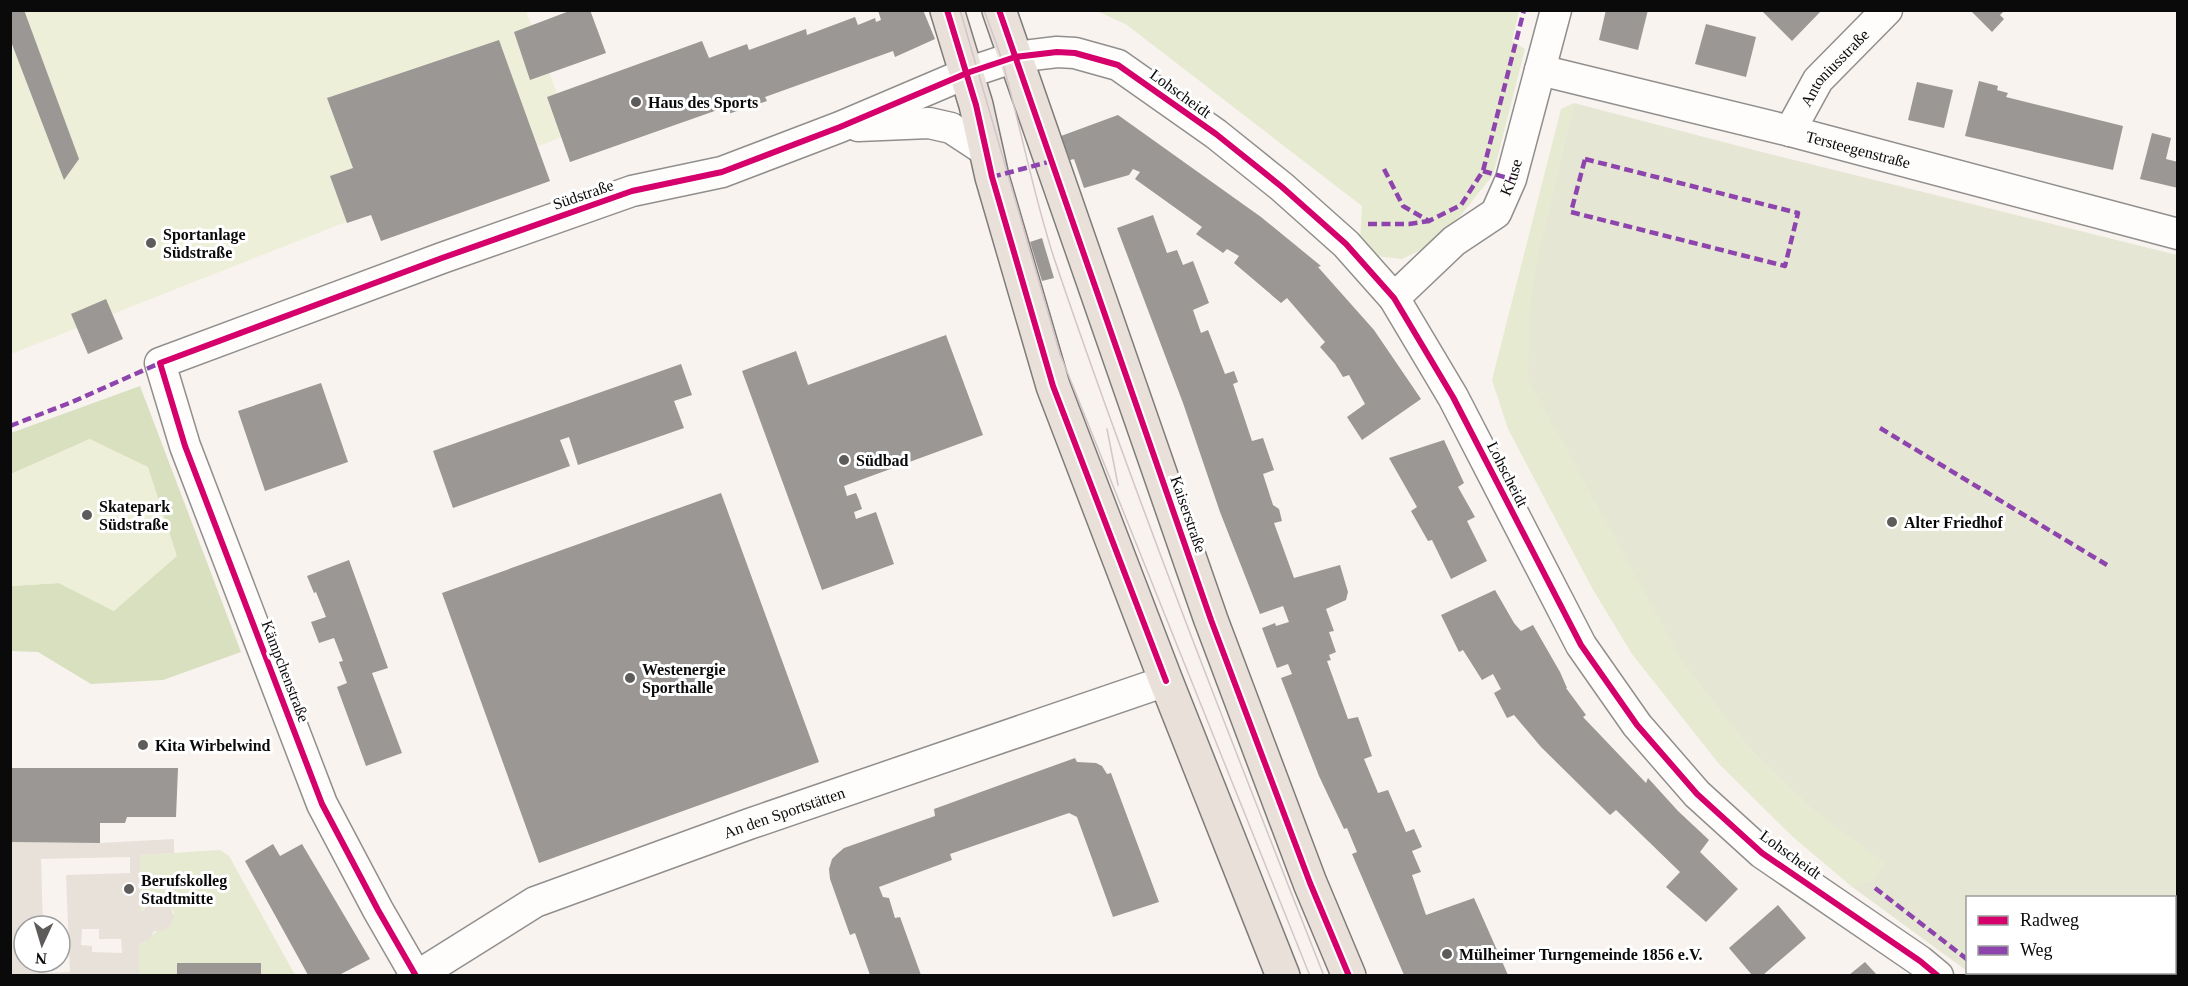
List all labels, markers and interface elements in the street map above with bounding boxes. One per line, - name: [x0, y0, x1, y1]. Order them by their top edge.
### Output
- street label: Antoniusstraße: [1797, 26, 1872, 109]
- street label: Lohscheidt: [1147, 66, 1215, 122]
- place label: Haus des Sports: [648, 94, 758, 112]
- marker: Haus des Sports: [629, 95, 643, 109]
- street label: Tersteegenstraße: [1804, 128, 1912, 172]
- street label: Kluse: [1497, 157, 1525, 198]
- street label: Südstraße: [551, 176, 616, 213]
- place label: Sportanlage Südstraße: [163, 226, 246, 261]
- marker: Sportanlage Südstraße: [144, 236, 158, 250]
- street label: Lohscheidt: [1484, 439, 1532, 510]
- place label: Südbad: [856, 452, 909, 469]
- marker: Südbad: [837, 453, 851, 467]
- street label: Kaiserstraße: [1167, 474, 1210, 555]
- place label: Skatepark Südstraße: [99, 498, 170, 533]
- marker: Skatepark Südstraße: [80, 508, 94, 522]
- place label: Alter Friedhof: [1904, 514, 2003, 531]
- marker: Alter Friedhof: [1885, 515, 1899, 529]
- street label: Kämpchenstraße: [257, 618, 313, 725]
- place label: Westenergie Sporthalle: [642, 661, 726, 697]
- marker: Westenergie Sporthalle: [623, 671, 637, 685]
- place label: Kita Wirbelwind: [155, 737, 271, 754]
- marker: Kita Wirbelwind: [136, 738, 150, 752]
- street label: An den Sportstätten: [721, 784, 847, 842]
- street label: Lohscheidt: [1757, 827, 1825, 883]
- place label: Berufskolleg Stadtmitte: [141, 872, 227, 907]
- marker: Berufskolleg Stadtmitte: [122, 882, 136, 896]
- legend: [1966, 896, 2176, 974]
- text: Radweg: [2020, 910, 2079, 930]
- north arrow: [12, 914, 72, 974]
- text: Weg: [2020, 940, 2053, 960]
- place label: Mülheimer Turngemeinde 1856 e.V.: [1459, 946, 1702, 964]
- marker: Mülheimer Turngemeinde 1856 e.V.: [1440, 947, 1454, 961]
- text: N: [34, 950, 47, 967]

